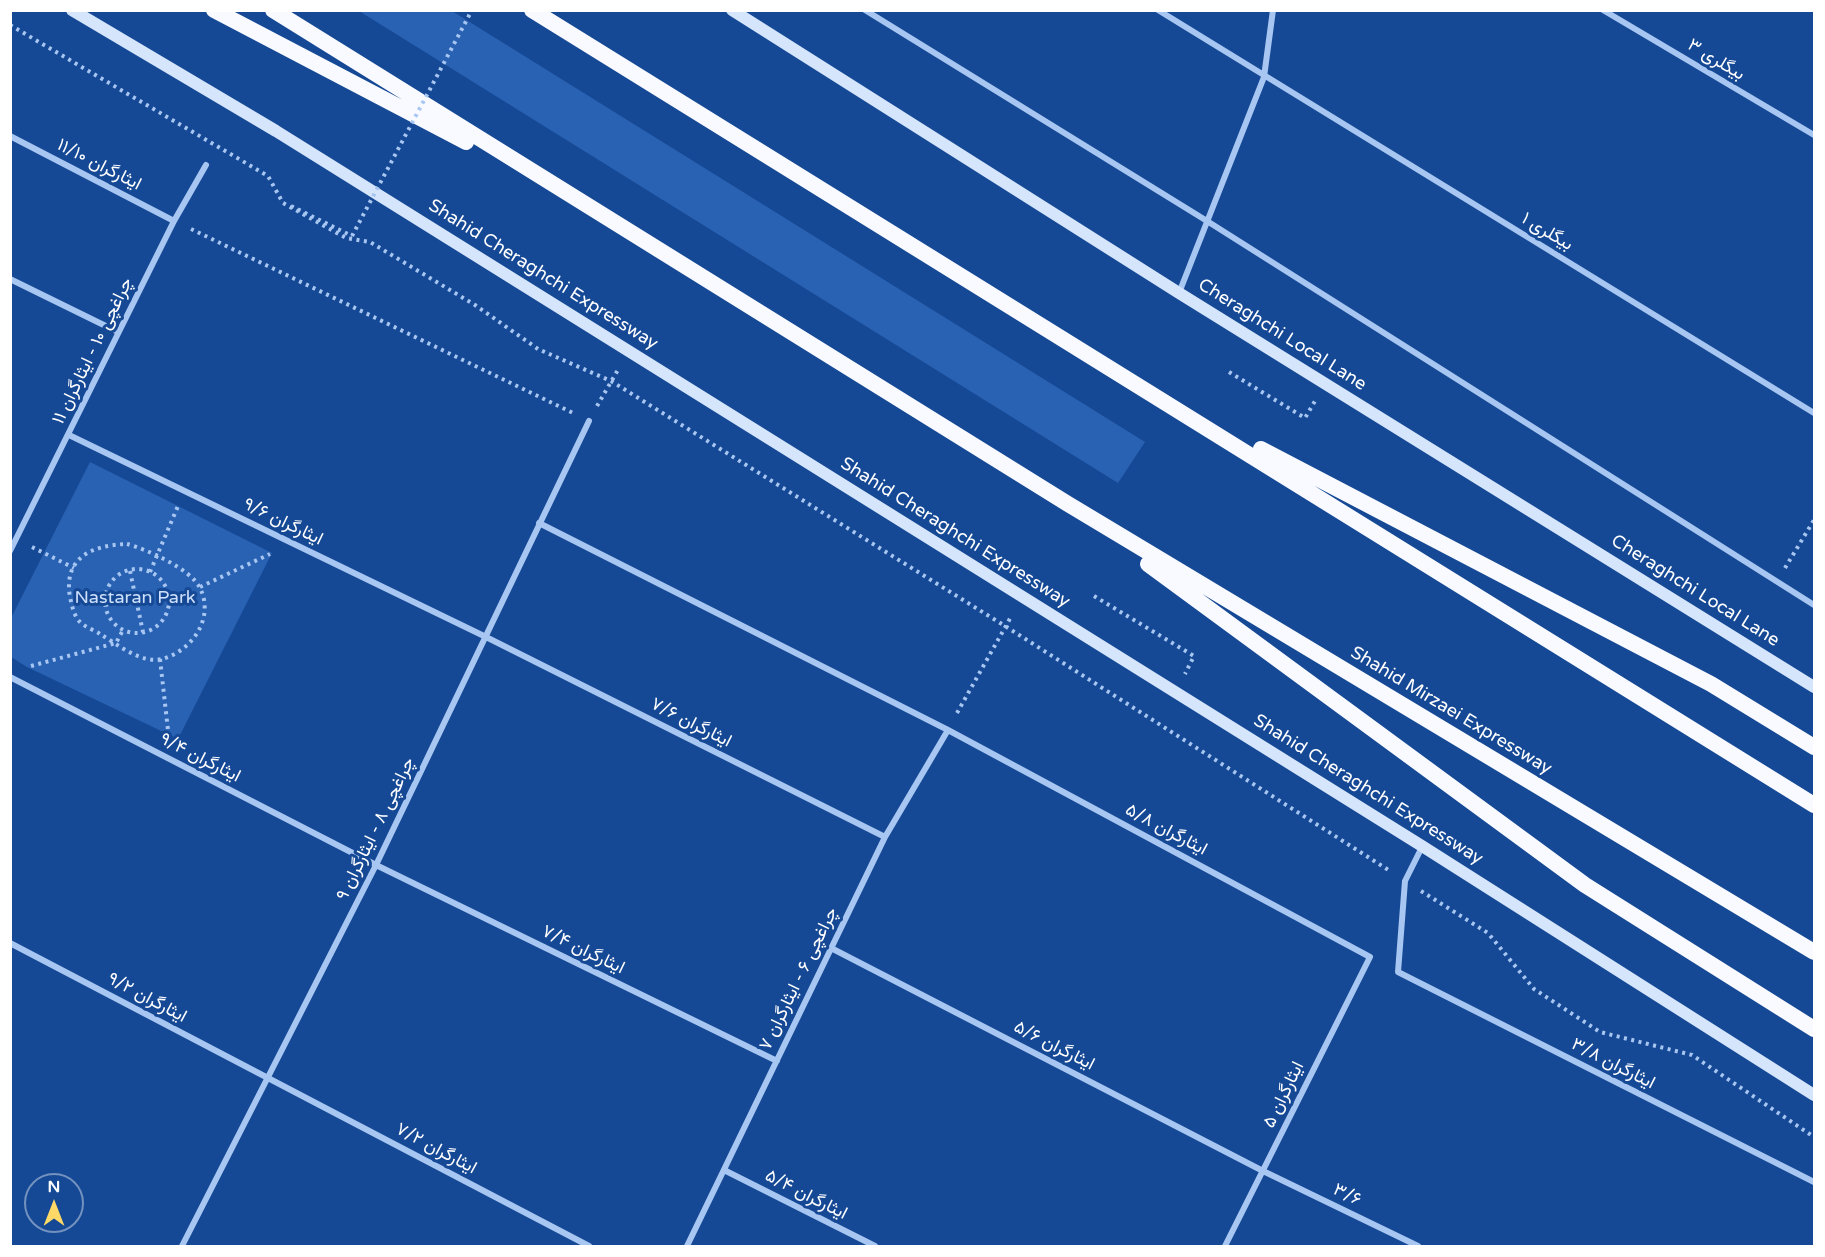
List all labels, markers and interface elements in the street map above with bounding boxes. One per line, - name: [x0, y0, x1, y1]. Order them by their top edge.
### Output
- street label: بیگلری ۳: [1683, 35, 1749, 85]
- street label: ایثارگران ۱۱/۱۰: [53, 135, 145, 195]
- street label: Shahid Cheraghchi Expressway: [424, 195, 662, 355]
- street label: بیگلری ۱: [1517, 208, 1577, 256]
- street label: چراغچی ۱۰ - ایثارگران ۱۱: [48, 274, 138, 428]
- street label: Cheraghchi Local Lane: [1194, 274, 1370, 396]
- street label: Shahid Cheraghchi Expressway: [836, 453, 1074, 613]
- street label: ایثارگران ۹/۶: [240, 493, 326, 551]
- street label: Cheraghchi Local Lane: [1607, 530, 1783, 652]
- park label: Nastaran Park: [74, 587, 196, 609]
- street label: Shahid Mirzaei Expressway: [1346, 642, 1556, 780]
- street label: ایثارگران ۷/۶: [647, 693, 735, 753]
- street label: Shahid Cheraghchi Expressway: [1249, 710, 1487, 870]
- street label: ایثارگران ۹/۴: [156, 729, 244, 787]
- street label: چراغچی ۸ - ایثارگران ۹: [332, 754, 420, 904]
- street label: ایثارگران ۵/۸: [1121, 799, 1211, 861]
- street label: چراغچی ۶ - ایثارگران ۷: [755, 904, 843, 1054]
- street label: ایثارگران ۷/۴: [538, 921, 628, 979]
- street label: ایثارگران ۹/۲: [104, 968, 190, 1028]
- street label: ایثارگران ۵/۶: [1010, 1016, 1098, 1076]
- street label: ایثارگران ۳/۸: [1568, 1034, 1658, 1094]
- street label: ایثارگران ۵: [1259, 1058, 1309, 1132]
- street label: ایثارگران ۷/۲: [392, 1119, 480, 1179]
- street label: ایثارگران ۵/۴: [761, 1165, 851, 1225]
- north arrow: [24, 1173, 84, 1233]
- text: N: [48, 1177, 60, 1197]
- street label: ۳/۶: [1329, 1179, 1365, 1211]

